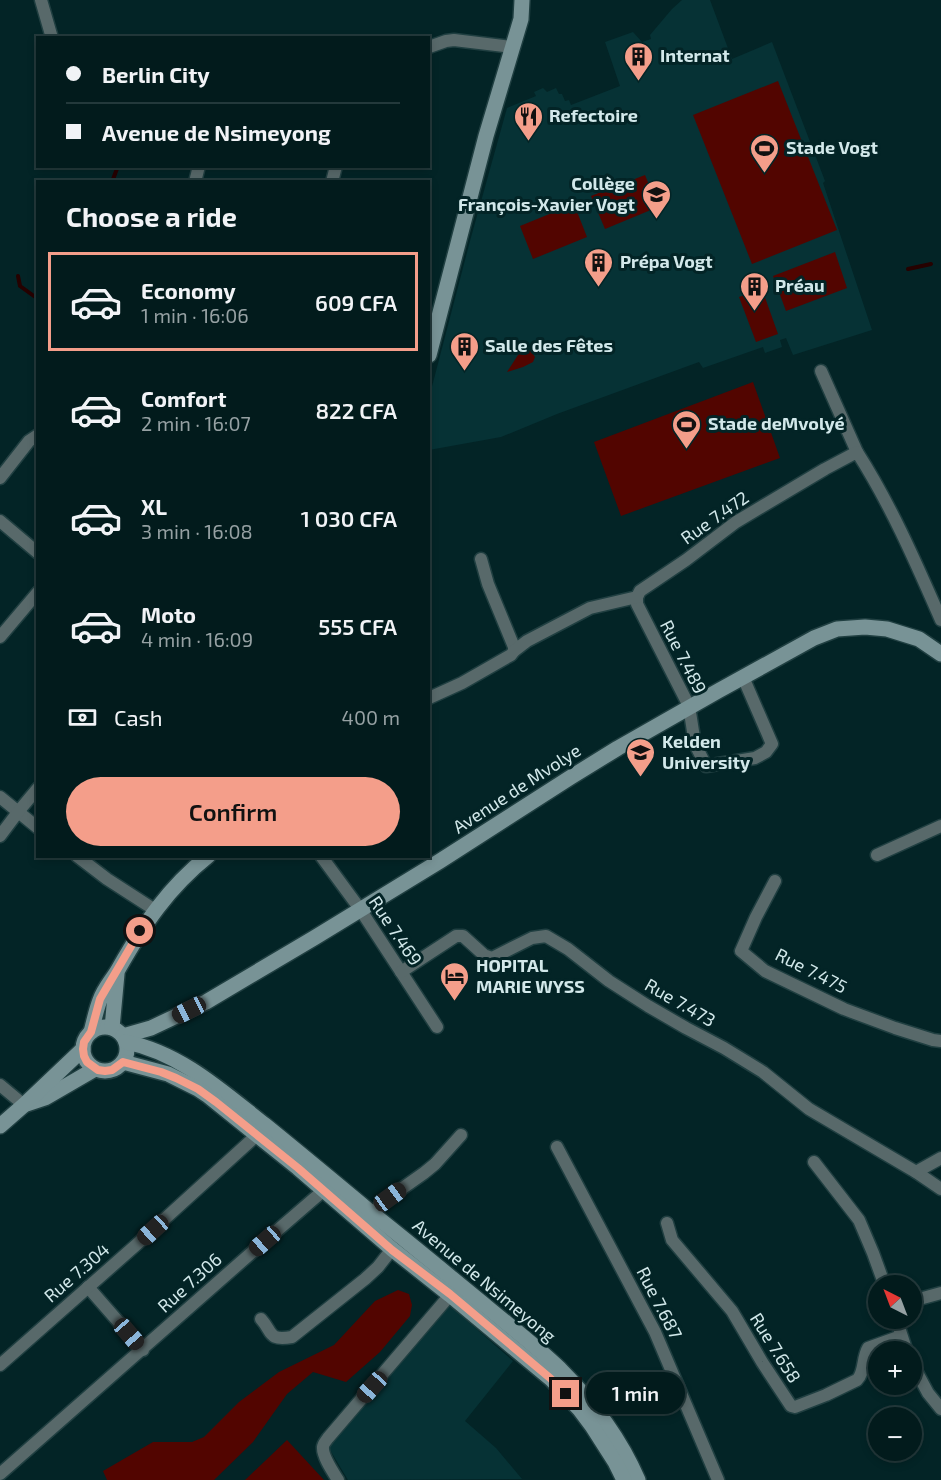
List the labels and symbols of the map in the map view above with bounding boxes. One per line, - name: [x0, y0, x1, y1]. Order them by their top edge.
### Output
- building icon: Internat: [623, 40, 655, 82]
- place label: Internat: [660, 44, 730, 66]
- restaurant icon: Refectoire: [512, 100, 544, 142]
- place label: Refectoire: [549, 104, 638, 126]
- sports icon: Stade Vogt: [749, 132, 781, 174]
- place label: Stade Vogt: [786, 136, 878, 158]
- place label: Collège François-Xavier Vogt: [458, 172, 636, 216]
- school or university icon: Collège François-Xavier Vogt: [640, 178, 672, 220]
- building icon: Prépa Vogt: [583, 246, 615, 288]
- place label: Prépa Vogt: [620, 250, 713, 272]
- building icon: Préau: [738, 270, 770, 312]
- place label: Préau: [775, 274, 825, 296]
- building icon: Salle des Fêtes: [448, 330, 480, 372]
- place label: Salle des Fêtes: [485, 334, 613, 356]
- sports icon: Stade deMvolyé: [671, 408, 703, 450]
- place label: Stade deMvolyé: [708, 412, 845, 434]
- street label: Rue 7.472: [676, 486, 753, 549]
- street label: Rue 7.489: [656, 616, 712, 697]
- place label: Kelden University: [662, 730, 751, 773]
- school or university icon: Kelden University: [625, 736, 657, 778]
- street label: Avenue de Mvolye: [448, 739, 584, 838]
- street label: Rue 7.469: [365, 892, 427, 969]
- route start: [126, 917, 153, 944]
- street label: Rue 7.475: [772, 943, 851, 997]
- place label: HOPITAL MARIE WYSS: [476, 954, 585, 997]
- hotel icon: HOPITAL MARIE WYSS: [439, 960, 471, 1002]
- street label: Rue 7.473: [641, 973, 720, 1031]
- car: [169, 994, 209, 1026]
- car: [370, 1179, 410, 1215]
- car: [134, 1211, 172, 1249]
- street label: Avenue de Nsimeyong: [409, 1214, 561, 1347]
- car: [246, 1222, 284, 1260]
- street label: Rue 7.304: [39, 1238, 114, 1307]
- street label: Rue 7.306: [153, 1248, 226, 1317]
- street label: Rue 7.687: [632, 1263, 687, 1342]
- north arrow: [868, 1275, 922, 1329]
- street label: Rue 7.658: [746, 1308, 806, 1387]
- car: [110, 1315, 148, 1353]
- car: [353, 1368, 391, 1406]
- callout: 1 min: [587, 1373, 686, 1415]
- route end: [552, 1380, 579, 1407]

